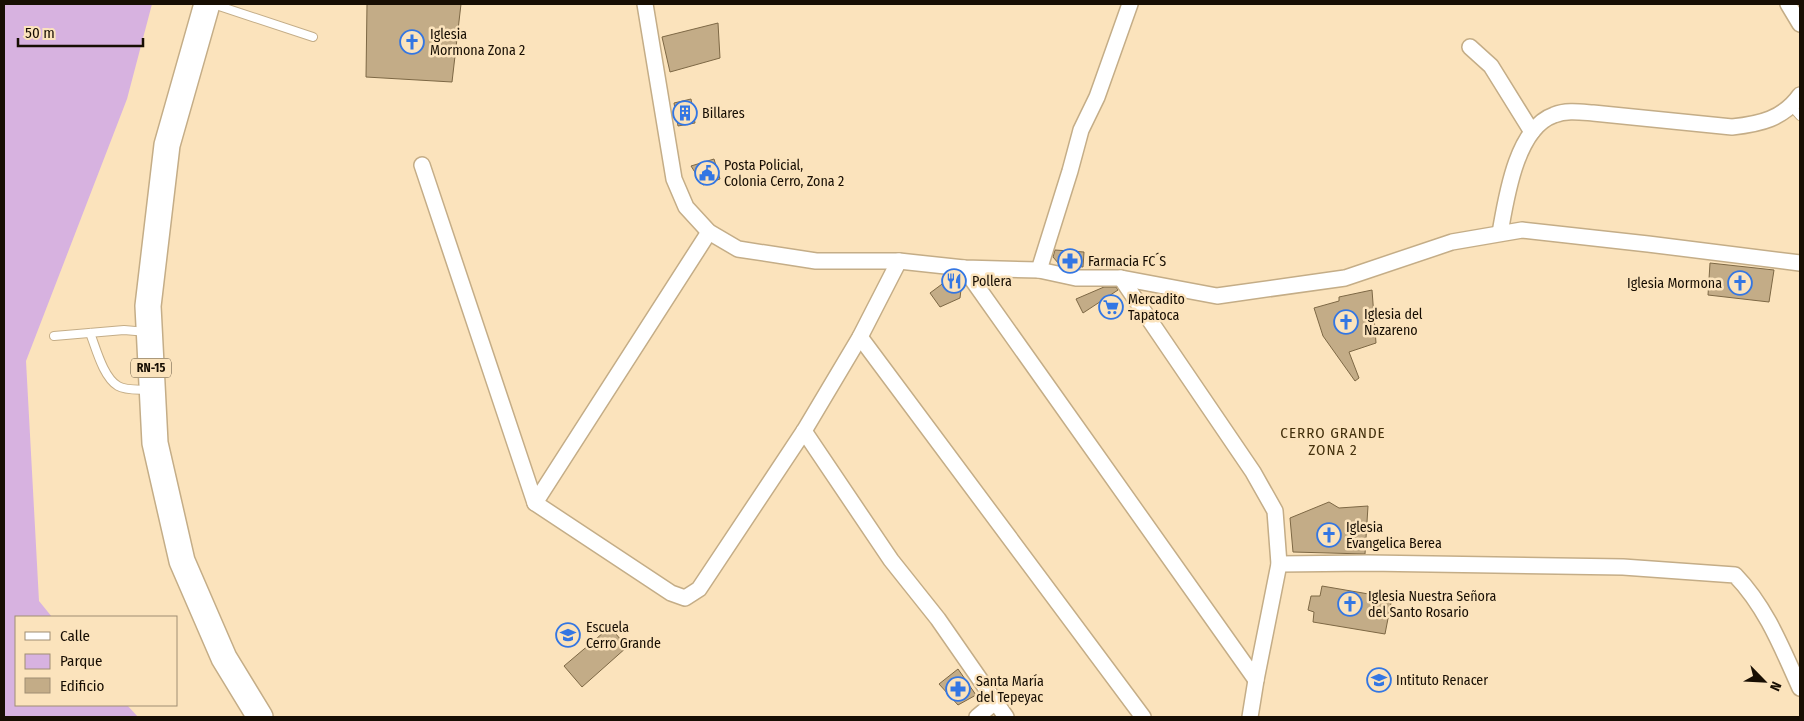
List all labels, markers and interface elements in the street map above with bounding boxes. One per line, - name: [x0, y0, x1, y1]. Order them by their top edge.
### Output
- scale bar: [18, 15, 142, 47]
- text: 50 m: [25, 24, 55, 42]
- place label: Iglesia Mormona Zona 2: [430, 26, 525, 59]
- church icon: Iglesia Mormona Zona 2: [399, 29, 425, 55]
- building icon: Billares: [672, 100, 698, 126]
- place label: Billares: [702, 105, 745, 122]
- place label: Posta Policial, Colonia Cerro, Zona 2: [724, 157, 844, 190]
- public building icon: Posta Policial, Colonia Cerro, Zona 2: [694, 160, 720, 186]
- pharmacy icon: Farmacia FC´S: [1057, 248, 1083, 274]
- place label: Farmacia FC´S: [1088, 252, 1166, 270]
- restaurant icon: Pollera: [941, 268, 967, 294]
- church icon: Iglesia Mormona: [1727, 270, 1753, 296]
- place label: Pollera: [972, 273, 1012, 290]
- place label: Iglesia Mormona: [1627, 275, 1722, 292]
- place label: Mercadito Tapatoca: [1128, 291, 1185, 324]
- supermarket icon: Mercadito Tapatoca: [1098, 294, 1124, 320]
- place label: Iglesia del Nazareno: [1364, 306, 1423, 339]
- church icon: Iglesia del Nazareno: [1333, 309, 1359, 335]
- road number: RN-15: [131, 358, 171, 378]
- district label: CERRO GRANDE ZONA 2: [1280, 424, 1386, 459]
- place label: Iglesia Evangelica Berea: [1346, 519, 1442, 552]
- church icon: Iglesia Evangelica Berea: [1316, 522, 1342, 548]
- place label: Iglesia Nuestra Señora del Santo Rosario: [1368, 588, 1496, 621]
- church icon: Iglesia Nuestra Señora del Santo Rosario: [1337, 591, 1363, 617]
- legend: [15, 616, 178, 706]
- place label: Escuela Cerro Grande: [586, 619, 661, 652]
- school or university icon: Escuela Cerro Grande: [555, 622, 581, 648]
- text: Calle: [60, 627, 90, 645]
- text: Parque: [60, 652, 103, 670]
- north arrow: [1739, 656, 1789, 706]
- school or university icon: Intituto Renacer: [1366, 667, 1392, 693]
- place label: Intituto Renacer: [1396, 672, 1488, 689]
- place label: Santa María del Tepeyac: [976, 673, 1044, 706]
- pharmacy icon: Santa María del Tepeyac: [945, 676, 971, 702]
- text: Edificio: [60, 677, 105, 695]
- text: N: [1766, 679, 1785, 693]

